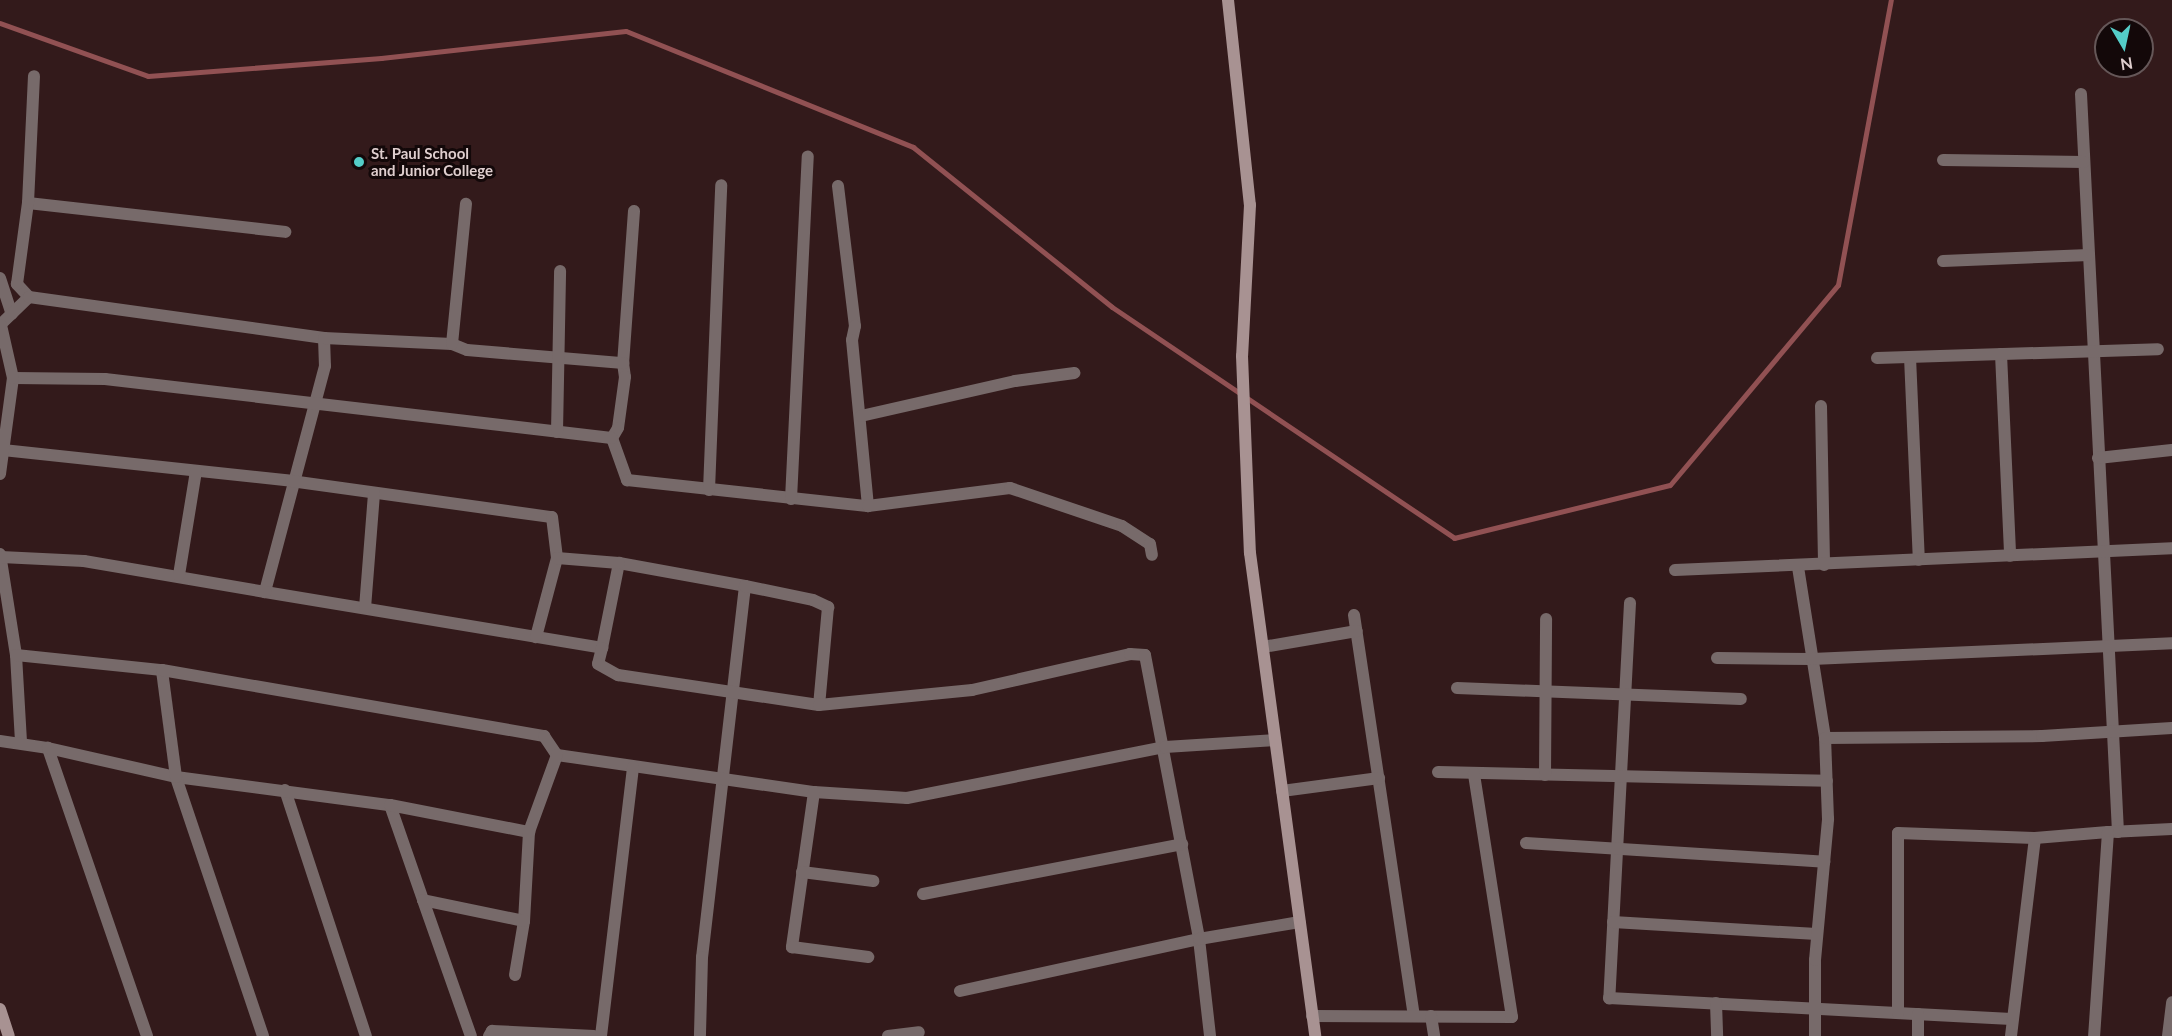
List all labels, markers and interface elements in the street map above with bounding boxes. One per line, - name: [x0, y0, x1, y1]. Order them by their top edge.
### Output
- north arrow: [2094, 18, 2154, 78]
- text: N: [2119, 54, 2134, 75]
- place label: St. Paul School and Junior College: [371, 144, 494, 179]
- marker: St. Paul School and Junior College: [352, 155, 366, 169]

